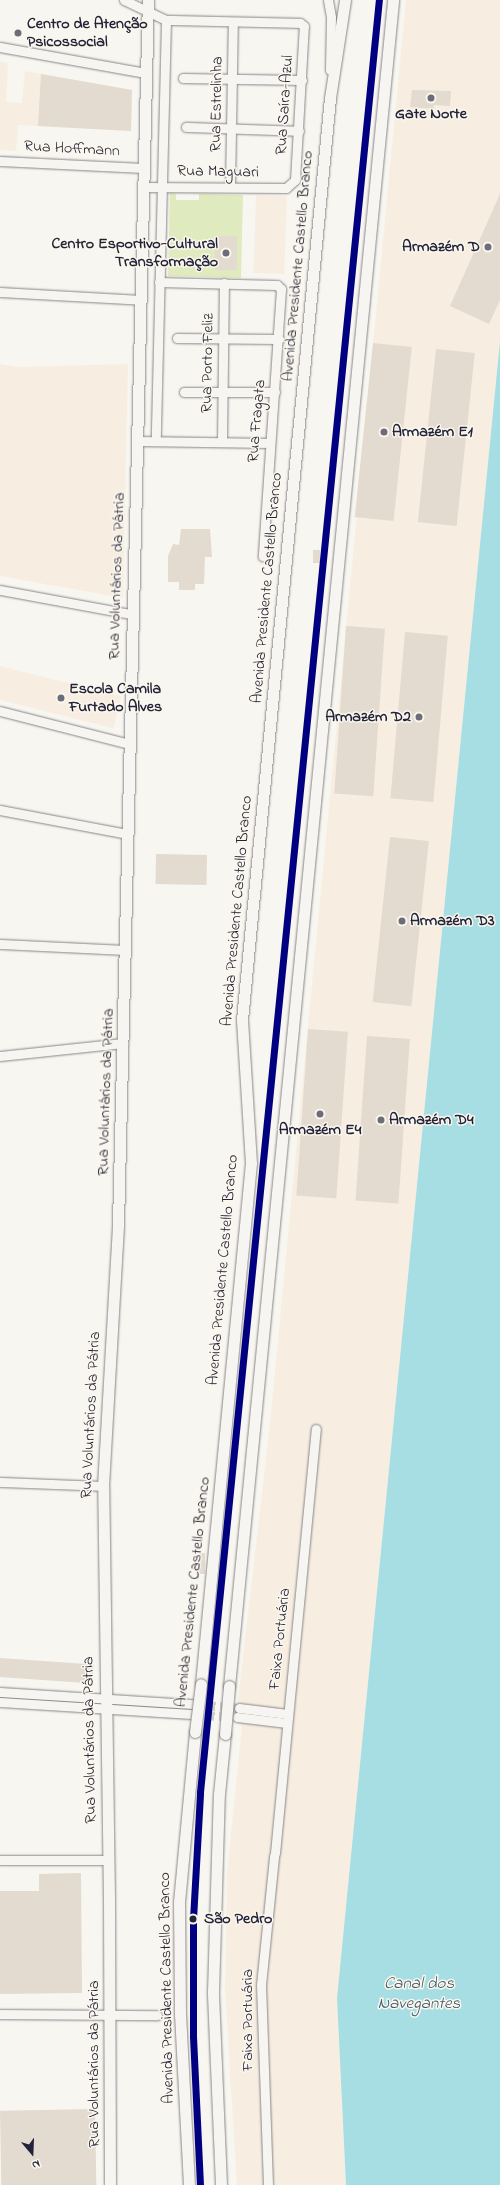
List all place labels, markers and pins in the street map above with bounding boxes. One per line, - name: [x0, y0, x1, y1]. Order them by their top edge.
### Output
- place label: Centro de Atenção Psicossocial: [27, 14, 147, 52]
- marker: Centro de Atenção Psicossocial: [12, 27, 24, 39]
- marker: Gate Norte: [426, 93, 436, 103]
- place label: Gate Norte: [395, 104, 467, 124]
- place label: Centro Esportivo-Cultural Transformação: [52, 234, 218, 272]
- place label: Armazém D: [402, 237, 480, 257]
- marker: Armazém D: [483, 242, 493, 252]
- marker: Centro Esportivo-Cultural Transformação: [221, 248, 231, 258]
- place label: Armazém E1: [392, 422, 473, 442]
- marker: Armazém E1: [379, 427, 389, 437]
- place label: Escola Camila Furtado Alves: [69, 679, 162, 717]
- marker: Escola Camila Furtado Alves: [56, 693, 66, 703]
- place label: Armazém D2: [325, 707, 411, 727]
- marker: Armazém D2: [414, 712, 424, 722]
- place label: Armazém D3: [410, 911, 495, 931]
- marker: Armazém D3: [397, 916, 407, 926]
- marker: Armazém E4: [315, 1109, 325, 1119]
- place label: Armazém D4: [389, 1110, 473, 1130]
- marker: Armazém D4: [376, 1115, 386, 1125]
- place label: Armazém E4: [279, 1120, 361, 1140]
- place label: São Pedro: [204, 1909, 272, 1929]
- marker: São Pedro: [186, 1912, 200, 1926]

